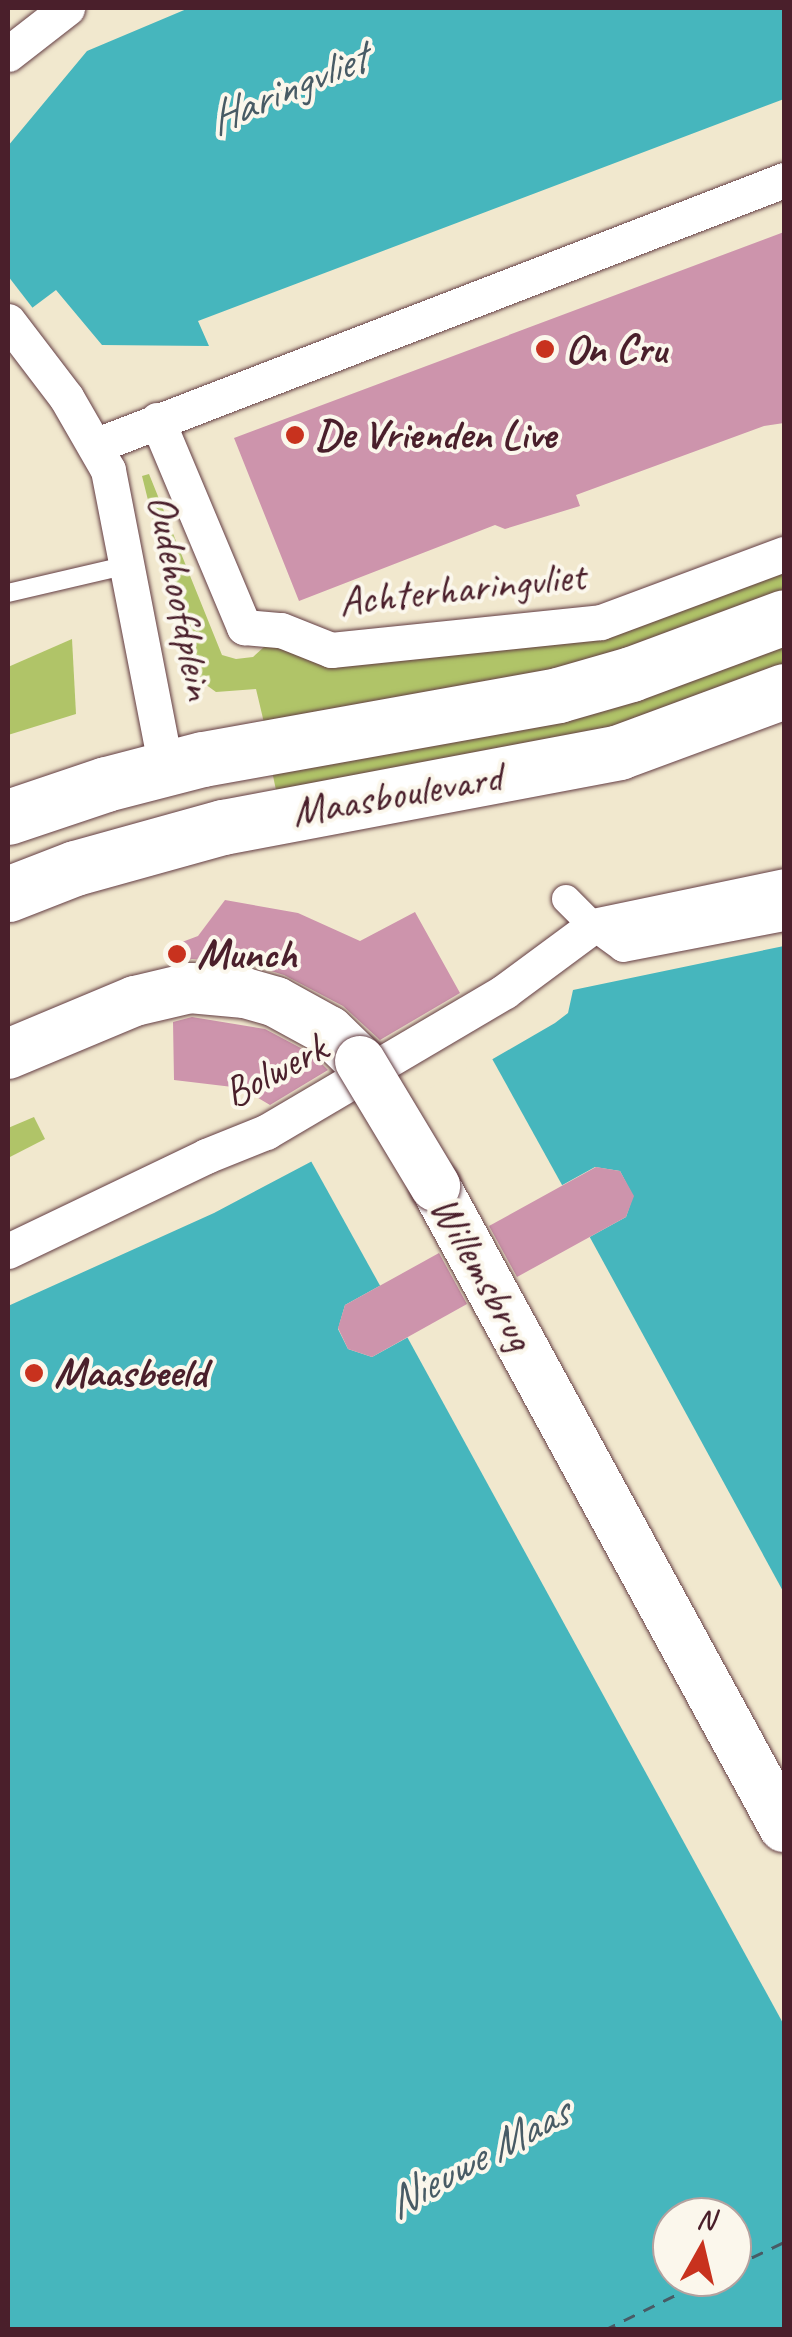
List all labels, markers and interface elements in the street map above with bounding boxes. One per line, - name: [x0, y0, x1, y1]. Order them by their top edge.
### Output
- water label: Haringvliet: [200, 32, 374, 146]
- place label: On Cru: [565, 324, 666, 374]
- marker: On Cru: [534, 338, 556, 360]
- place label: De Vrienden Live: [315, 410, 556, 460]
- marker: De Vrienden Live: [284, 424, 306, 446]
- street label: Oudehoofdplein: [135, 490, 225, 704]
- street label: Achterharingvliet: [337, 551, 587, 627]
- street label: Maasboulevard: [288, 752, 506, 838]
- place label: Munch: [197, 929, 297, 979]
- marker: Munch: [166, 943, 188, 965]
- street label: Bolwerk: [215, 1023, 335, 1119]
- street label: Willemsbrug: [419, 1187, 545, 1359]
- place label: Maasbeeld: [54, 1348, 206, 1398]
- marker: Maasbeeld: [23, 1362, 45, 1384]
- water label: Nieuwe Maas: [376, 2085, 578, 2231]
- north arrow: [652, 2197, 752, 2297]
- text: N: [695, 2200, 717, 2237]

